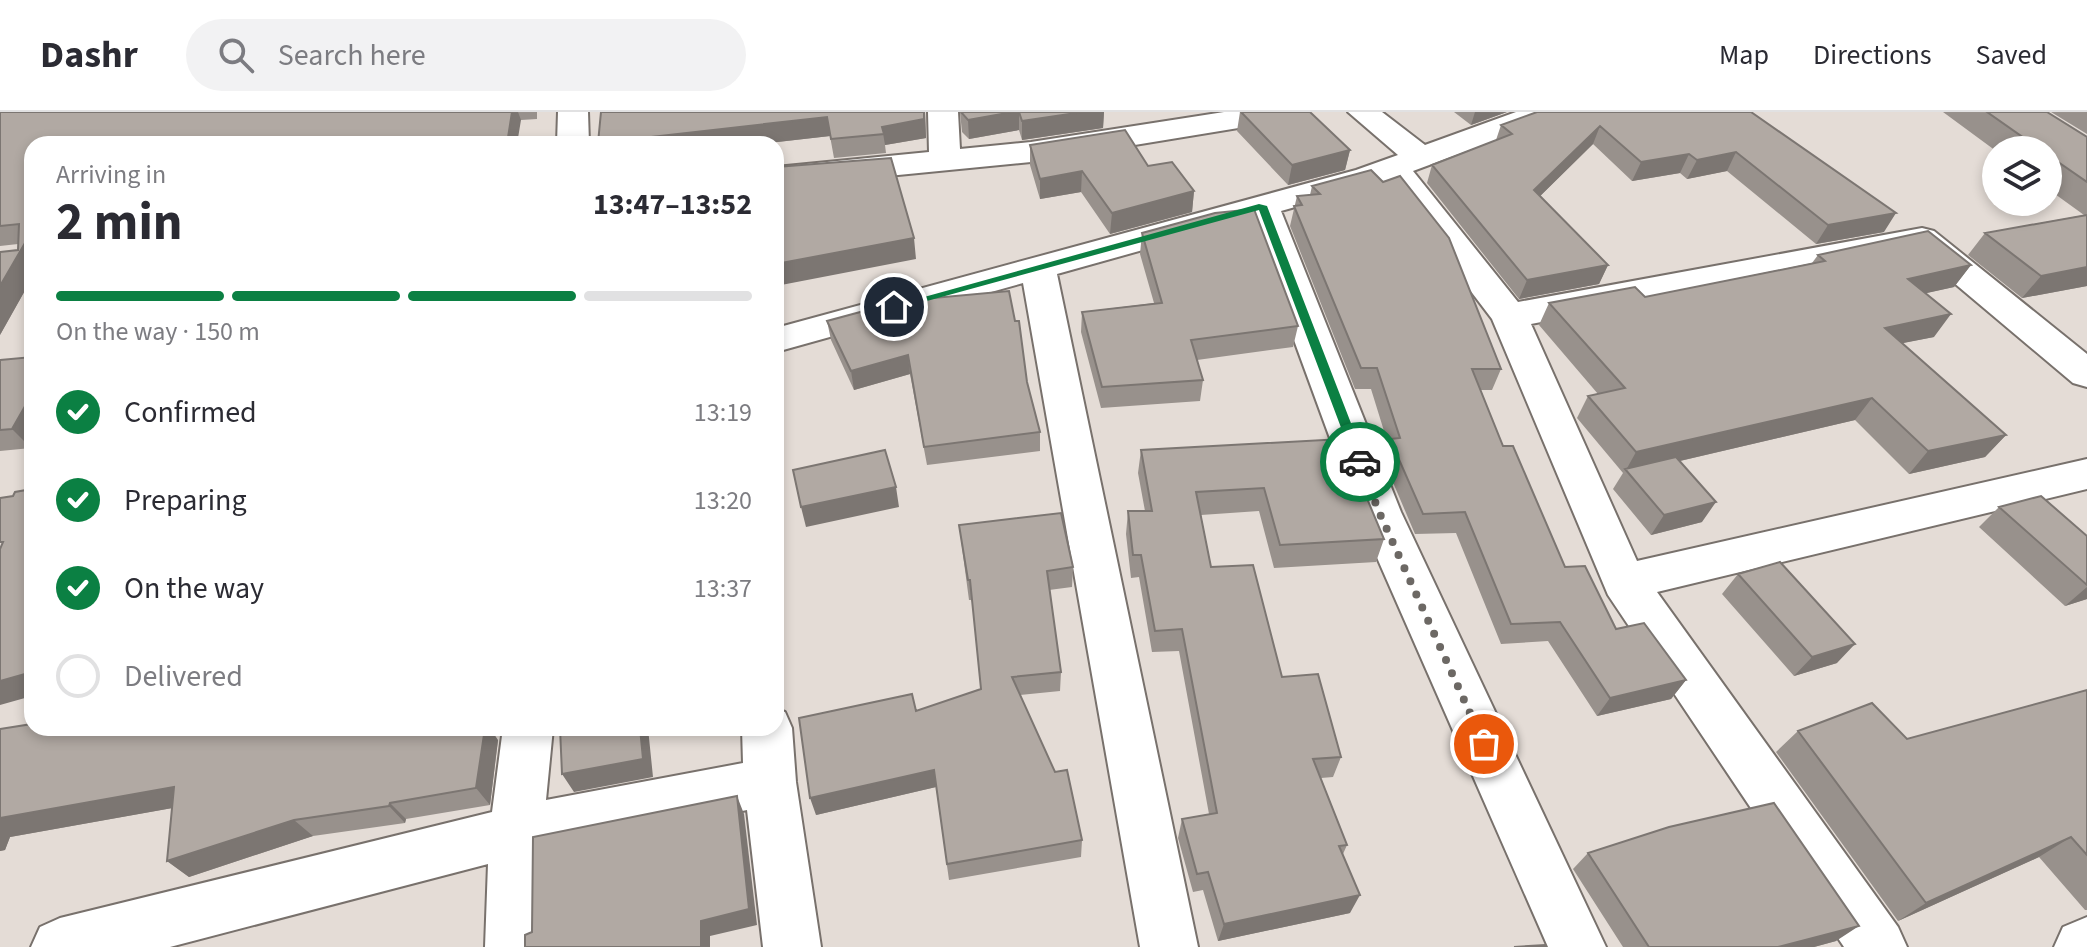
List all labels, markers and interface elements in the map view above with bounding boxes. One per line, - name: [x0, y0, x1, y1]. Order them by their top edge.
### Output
- search box: [186, 19, 746, 91]
- text: Dashr: [40, 28, 138, 82]
- icon: search: [214, 33, 258, 77]
- text: Search here: [278, 34, 426, 77]
- text: Map: [1719, 35, 1769, 75]
- text: Directions: [1813, 35, 1932, 75]
- text: Saved: [1976, 35, 2047, 75]
- map controls: [1982, 136, 2062, 216]
- button: layers: [1982, 136, 2062, 216]
- text: Arriving in: [56, 156, 166, 193]
- text: 13:47–13:52: [593, 183, 752, 226]
- text: 2 min: [56, 186, 183, 260]
- pin: [860, 273, 928, 341]
- icon: home: [872, 285, 916, 329]
- text: On the way · 150 m: [56, 313, 260, 350]
- icon: check: [56, 390, 100, 434]
- text: Confirmed: [124, 391, 257, 434]
- text: 13:19: [694, 394, 752, 431]
- courier: [1320, 422, 1400, 502]
- icon: car: [1338, 440, 1382, 484]
- icon: check: [56, 478, 100, 522]
- text: Preparing: [124, 479, 247, 522]
- text: 13:20: [694, 482, 752, 519]
- icon: check: [56, 566, 100, 610]
- text: On the way: [124, 567, 264, 610]
- text: 13:37: [694, 570, 752, 607]
- text: Delivered: [124, 655, 243, 698]
- pin: [1450, 710, 1518, 778]
- icon: bag: [1462, 722, 1506, 766]

